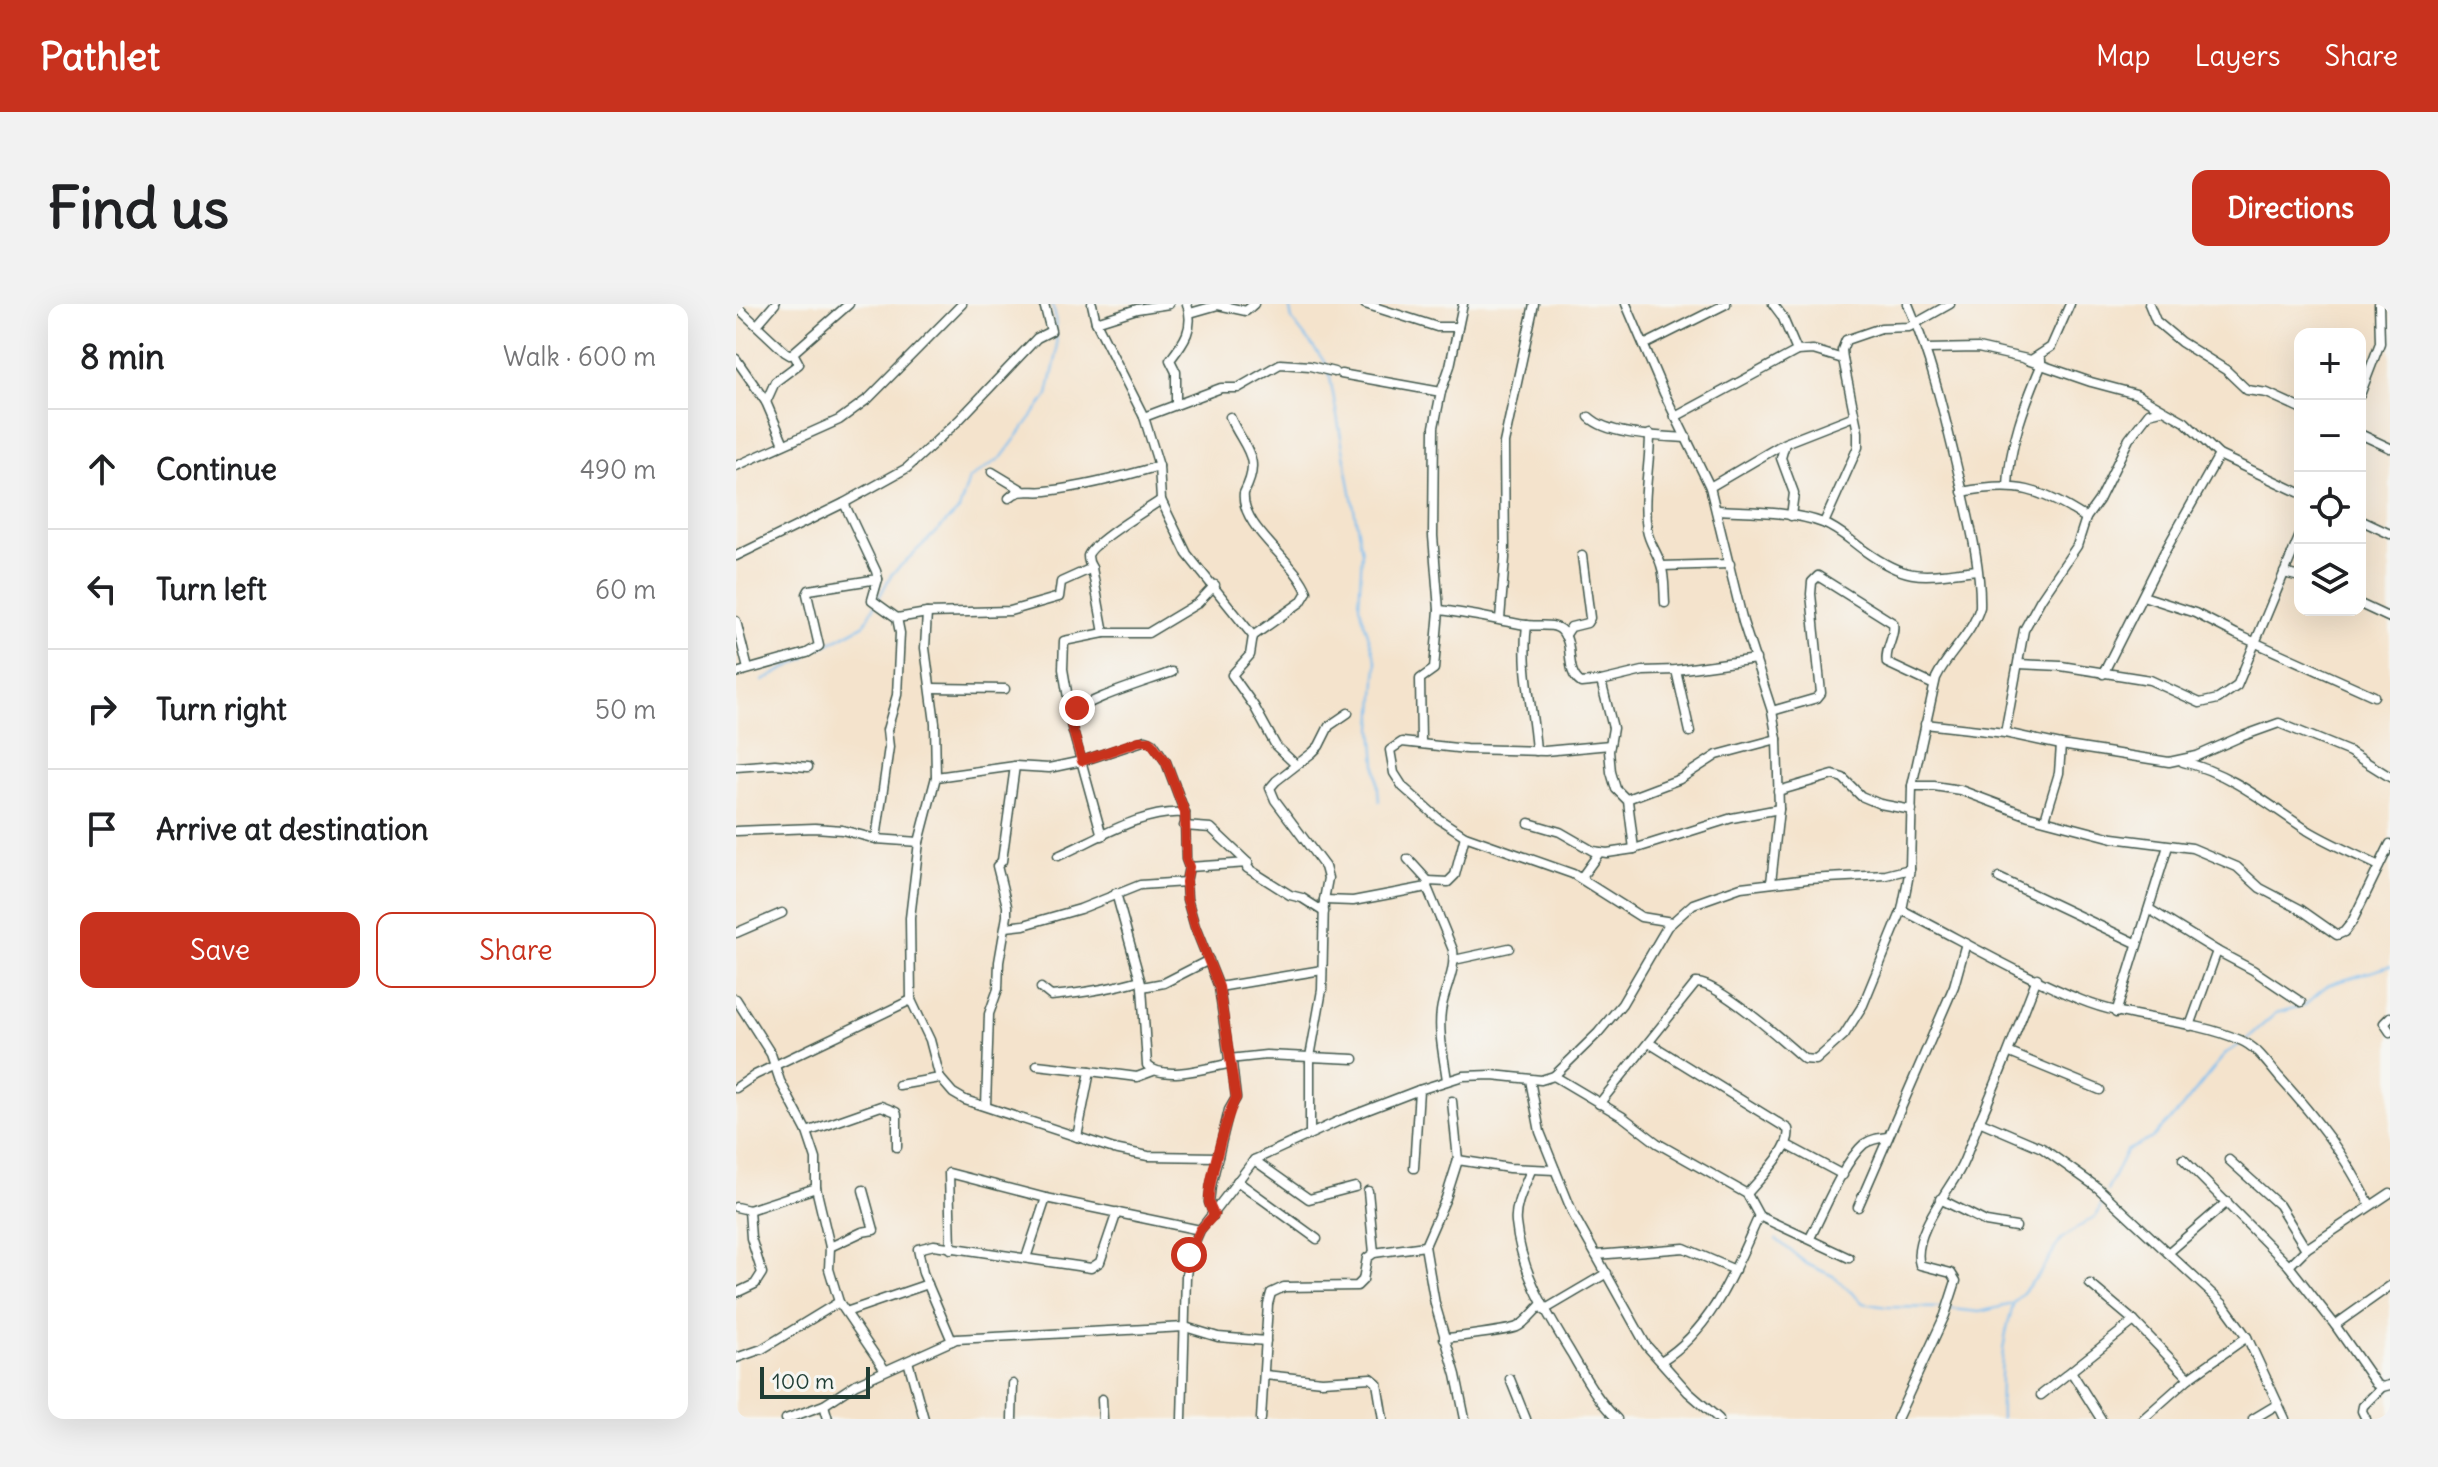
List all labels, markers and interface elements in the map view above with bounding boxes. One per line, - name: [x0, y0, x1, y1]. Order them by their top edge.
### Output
- text: Pathlet: [40, 33, 160, 80]
- text: Map: [2096, 38, 2151, 74]
- text: Layers: [2195, 38, 2281, 74]
- text: Share: [2325, 38, 2398, 74]
- button: Directions: [2192, 170, 2390, 246]
- text: Find us: [48, 173, 229, 243]
- map controls: [2294, 328, 2366, 616]
- button: +: [2294, 328, 2366, 400]
- text: 8 min: [80, 335, 165, 378]
- text: Walk · 600 m: [503, 340, 656, 373]
- button: −: [2294, 400, 2366, 472]
- icon: ahead: [80, 447, 124, 491]
- text: Continue: [156, 450, 277, 488]
- text: 490 m: [580, 453, 656, 486]
- button: locate: [2294, 472, 2366, 544]
- button: layers: [2294, 544, 2366, 616]
- icon: left: [80, 567, 124, 611]
- text: Turn left: [156, 570, 267, 608]
- text: 60 m: [595, 573, 656, 606]
- icon: right: [80, 687, 124, 731]
- text: Turn right: [156, 690, 287, 728]
- route end: [1059, 690, 1095, 726]
- text: 50 m: [595, 693, 656, 726]
- icon: arrive: [80, 807, 124, 851]
- text: Arrive at destination: [156, 810, 428, 848]
- button: Save: [80, 912, 360, 988]
- button: Share: [376, 912, 656, 988]
- route start: [1171, 1237, 1207, 1273]
- scale bar: [760, 1363, 870, 1399]
- text: 100 m: [772, 1367, 834, 1395]

